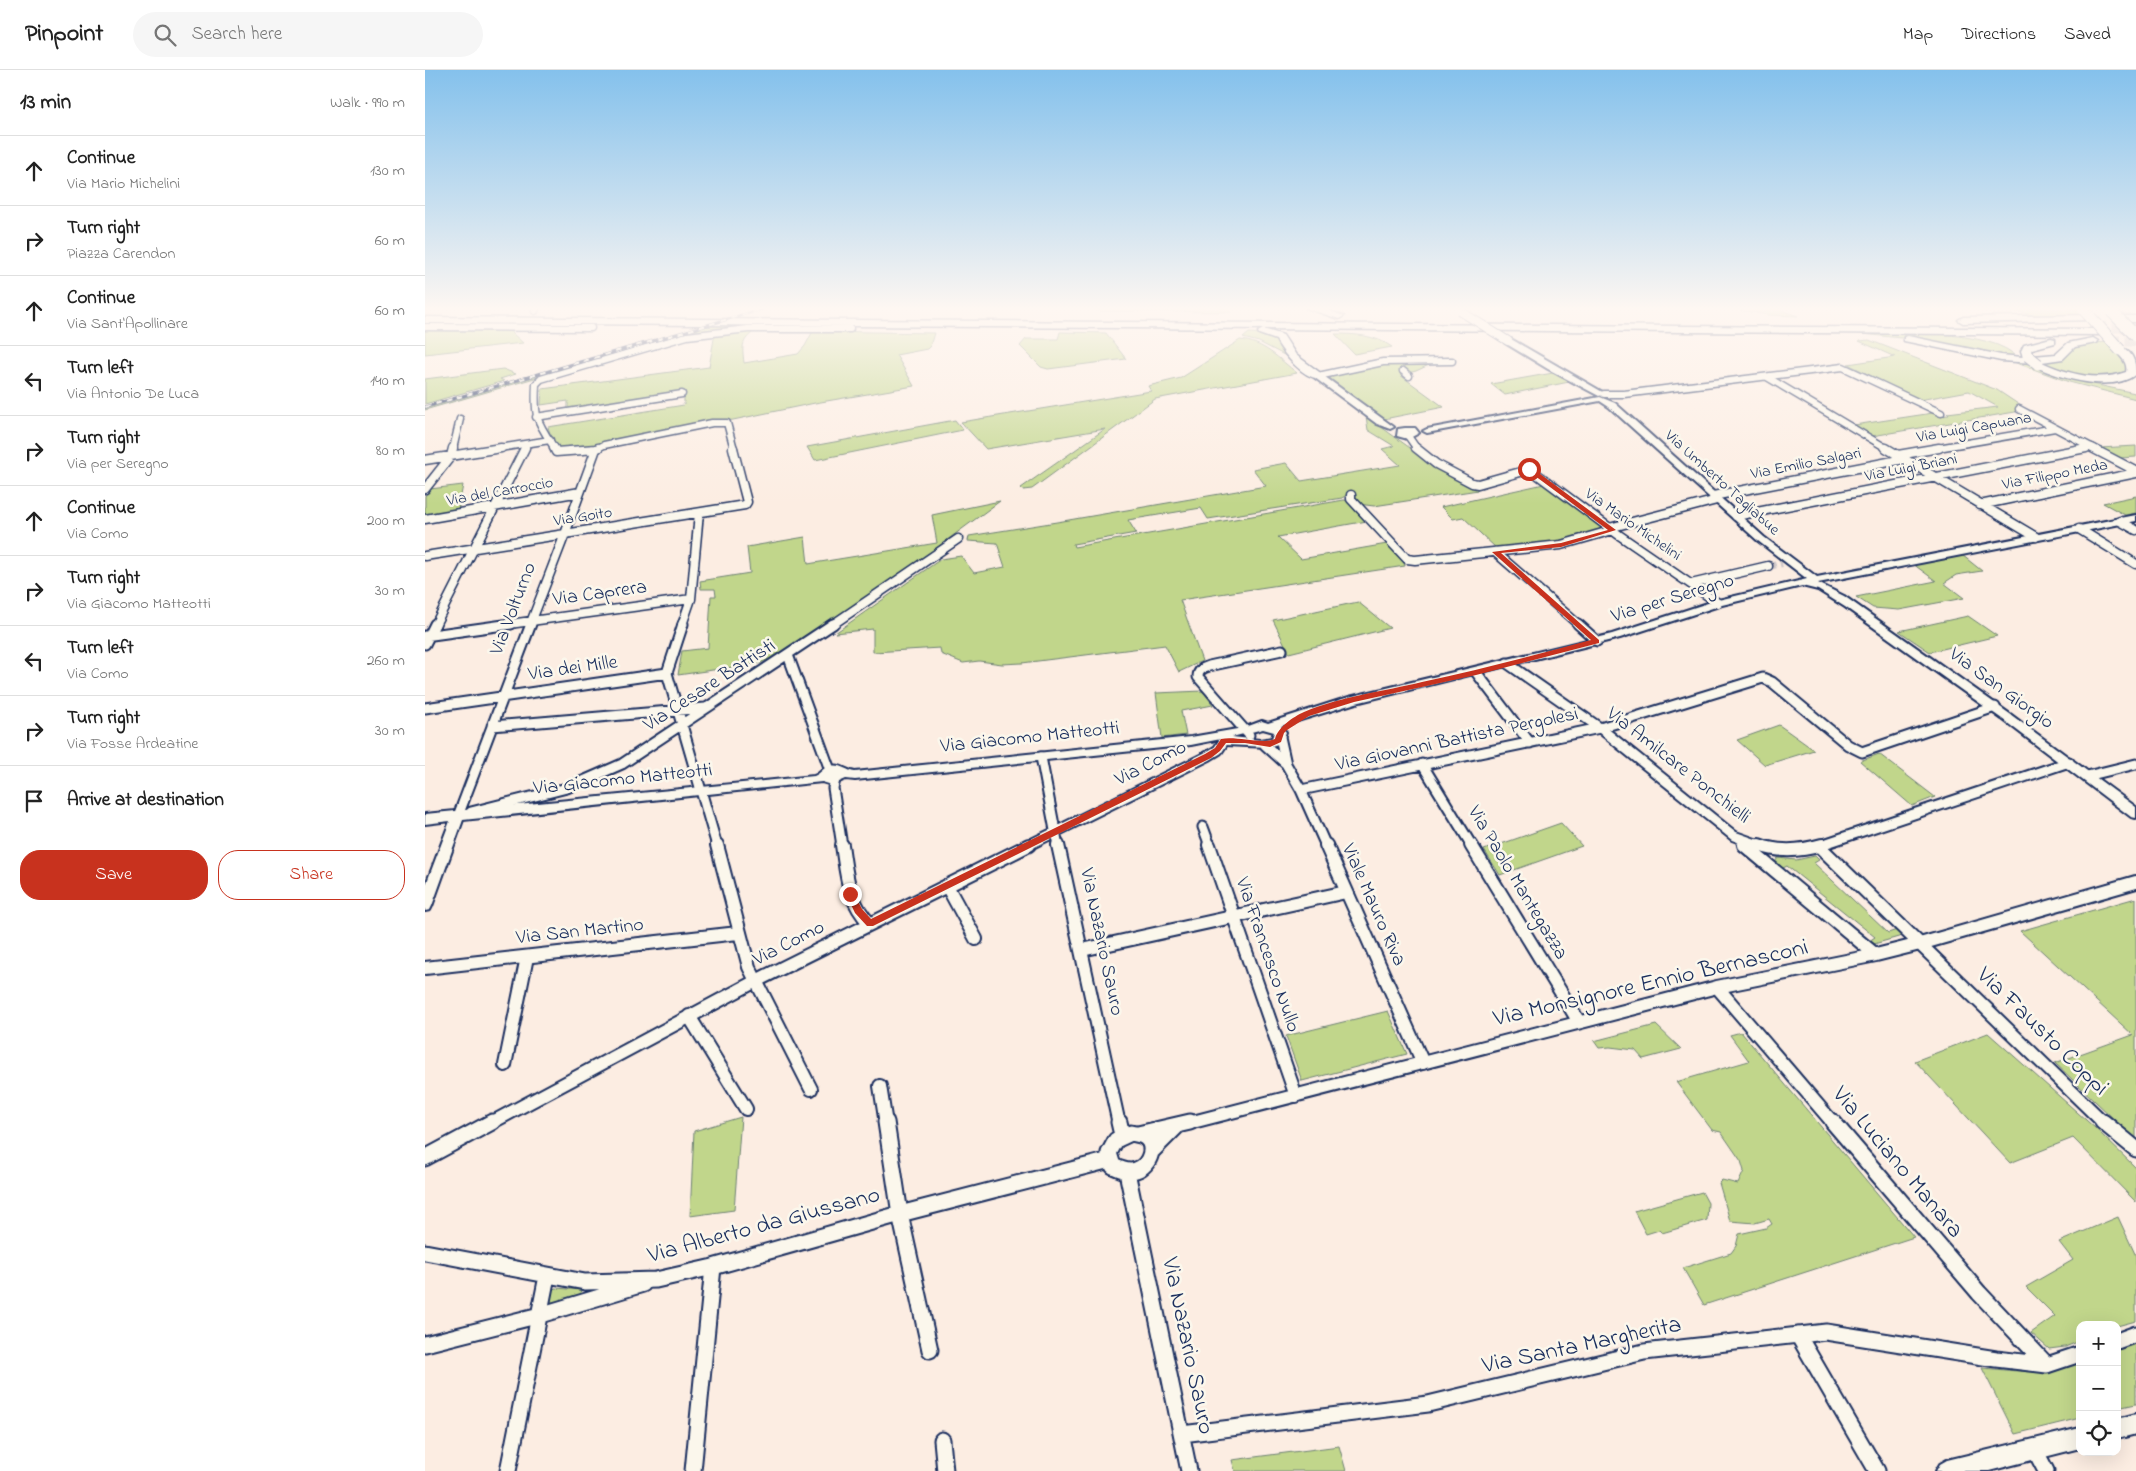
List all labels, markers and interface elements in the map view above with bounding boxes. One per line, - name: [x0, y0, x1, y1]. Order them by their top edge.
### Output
- search box: [133, 12, 483, 57]
- text: Pinpoint: [25, 17, 103, 52]
- icon: search: [151, 21, 179, 49]
- text: Search here: [191, 21, 282, 48]
- text: Map: [1903, 22, 1933, 48]
- text: Directions: [1961, 22, 2036, 48]
- text: Saved: [2064, 22, 2111, 48]
- text: 13 min: [20, 88, 71, 118]
- text: Walk · 990 m: [330, 91, 405, 115]
- text: Continue: [67, 145, 135, 172]
- icon: ahead: [20, 157, 48, 185]
- text: 130 m: [370, 159, 405, 183]
- text: Via Mario Michelini: [67, 172, 180, 196]
- text: Turn right: [67, 215, 140, 242]
- icon: right: [20, 227, 48, 255]
- text: 60 m: [375, 229, 405, 253]
- text: Piazza Carendon: [67, 242, 176, 266]
- text: Continue: [67, 285, 135, 312]
- icon: ahead: [20, 297, 48, 325]
- text: 60 m: [375, 299, 405, 323]
- text: Via Sant'Apollinare: [67, 312, 188, 336]
- text: Turn left: [67, 355, 134, 382]
- icon: left: [20, 367, 48, 395]
- text: 140 m: [370, 369, 405, 393]
- text: Via Antonio De Luca: [67, 382, 199, 406]
- street label: Via Luigi Capuana: [1914, 406, 2033, 450]
- street label: Via Umberto Tagliabue: [1658, 424, 1786, 542]
- text: Turn right: [67, 425, 140, 452]
- icon: right: [20, 437, 48, 465]
- text: 80 m: [376, 439, 405, 463]
- street label: Via Emilio Salgari: [1748, 442, 1863, 487]
- street label: Via Luigi Briani: [1862, 447, 1959, 489]
- text: Via per Seregno: [67, 452, 169, 476]
- street label: Via Filippo Meda: [1999, 453, 2110, 497]
- route start: [1518, 458, 1541, 481]
- street label: Via del Carroccio: [444, 471, 555, 513]
- street label: Via Mario Michelini: [1579, 482, 1686, 567]
- text: Continue: [67, 495, 135, 522]
- street label: Via Goito: [551, 501, 614, 534]
- icon: ahead: [20, 507, 48, 535]
- text: 200 m: [367, 509, 405, 533]
- text: Via Como: [67, 522, 129, 546]
- street label: Via Volturno: [483, 559, 545, 660]
- text: Turn right: [67, 565, 140, 592]
- street label: Via per Seregno: [1607, 567, 1738, 633]
- street label: Via Caprera: [550, 573, 649, 615]
- icon: right: [20, 577, 48, 605]
- text: 30 m: [375, 579, 405, 603]
- text: Via Giacomo Matteotti: [67, 592, 211, 616]
- street label: Via Cesare Battisti: [637, 632, 782, 740]
- text: Turn left: [67, 635, 134, 662]
- street label: Via San Giorgio: [1941, 640, 2060, 738]
- icon: left: [20, 647, 48, 675]
- street label: Via dei Mille: [525, 648, 620, 690]
- text: 260 m: [367, 649, 405, 673]
- text: Via Como: [67, 662, 129, 686]
- street label: Via Giovanni Battista Pergolesi: [1332, 700, 1581, 781]
- street label: Via Amilcare Ponchielli: [1599, 700, 1756, 832]
- text: Turn right: [67, 705, 140, 732]
- street label: Via Giacomo Matteotti: [938, 714, 1121, 762]
- icon: right: [20, 717, 48, 745]
- text: 30 m: [375, 719, 405, 743]
- text: Via Fosse Ardeatine: [67, 732, 198, 756]
- street label: Via Como: [1109, 734, 1192, 795]
- street label: Via Giacomo Matteotti: [531, 756, 714, 804]
- icon: arrive: [20, 787, 48, 815]
- text: Arrive at destination: [67, 787, 224, 814]
- street label: Via Paolo Mantegazza: [1458, 800, 1575, 966]
- street label: Viale Mauro Riva: [1333, 838, 1413, 971]
- button: Save: [20, 850, 208, 900]
- button: Share: [218, 850, 405, 900]
- street label: Via Nazario Sauro: [1071, 865, 1131, 1018]
- street label: Via Francesco Nullo: [1227, 873, 1307, 1036]
- route end: [839, 883, 862, 906]
- street label: Via San Martino: [514, 911, 645, 953]
- street label: Via Como: [747, 914, 830, 975]
- street label: Via Monsignore Ennio Bernasconi: [1489, 931, 1812, 1038]
- street label: Via Fausto Coppi: [1967, 959, 2116, 1105]
- street label: Via Luciano Manara: [1822, 1078, 1971, 1247]
- street label: Via Alberto da Giussano: [643, 1178, 884, 1274]
- street label: Via Nazario Sauro: [1151, 1253, 1223, 1438]
- street label: Via Santa Margherita: [1478, 1308, 1685, 1384]
- map controls: [2076, 1321, 2121, 1456]
- button: +: [2076, 1321, 2121, 1366]
- button: −: [2076, 1366, 2121, 1411]
- button: locate: [2076, 1411, 2121, 1456]

